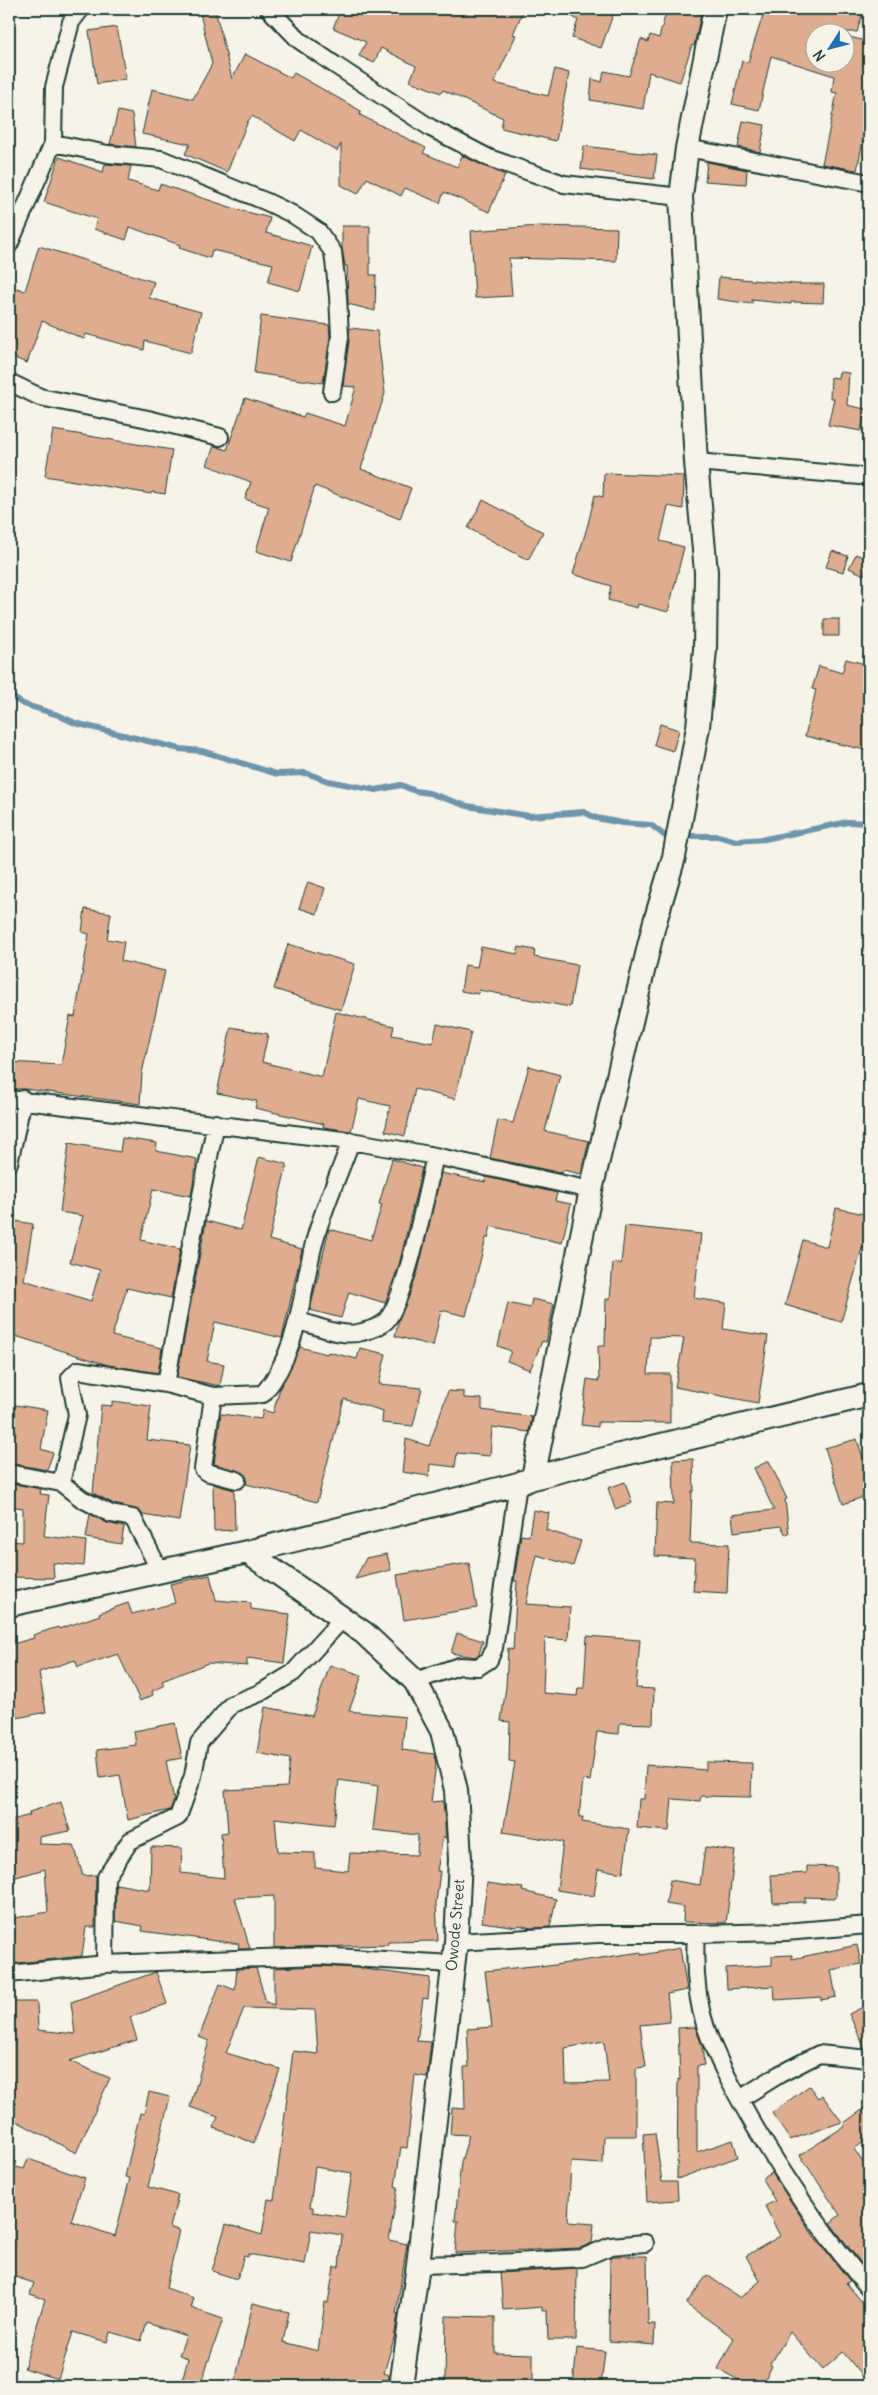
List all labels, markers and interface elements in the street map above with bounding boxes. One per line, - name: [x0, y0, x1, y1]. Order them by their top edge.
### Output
- north arrow: [806, 22, 856, 72]
- text: N: [809, 46, 830, 65]
- street label: Owode Street: [442, 1878, 468, 1972]

